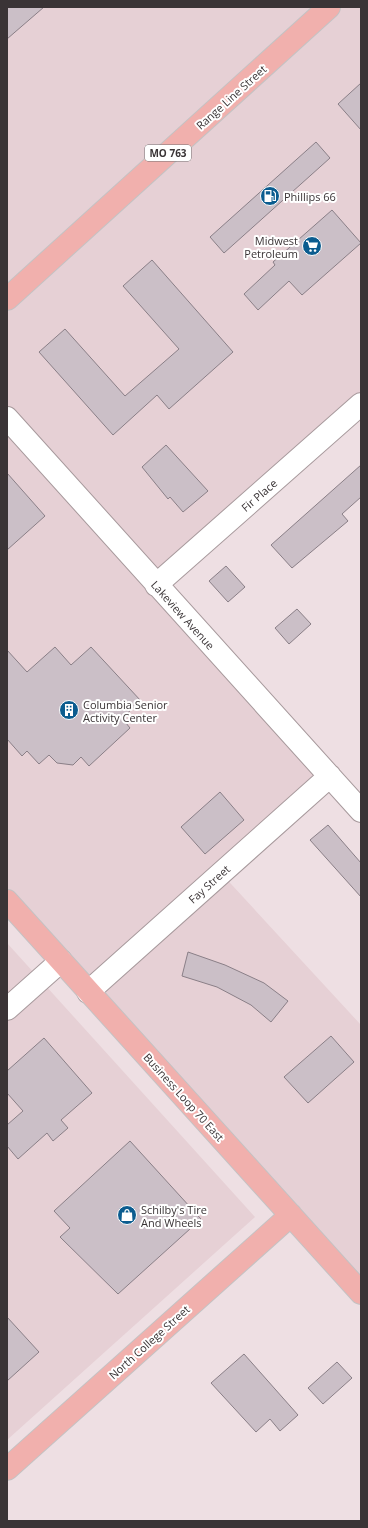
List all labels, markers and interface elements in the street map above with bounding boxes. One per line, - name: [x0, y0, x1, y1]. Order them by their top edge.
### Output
- street label: Range Line Street: [193, 61, 269, 133]
- road number: MO 763: [145, 145, 191, 161]
- fuel station icon: Phillips 66: [259, 185, 281, 207]
- place label: Phillips 66: [284, 189, 336, 204]
- place label: Midwest Petroleum: [244, 233, 298, 261]
- supermarket icon: Midwest Petroleum: [301, 235, 323, 257]
- street label: Fir Place: [238, 475, 280, 515]
- street label: Lakeview Avenue: [148, 577, 218, 653]
- place label: Columbia Senior Activity Center: [83, 697, 168, 725]
- building icon: Columbia Senior Activity Center: [58, 699, 80, 721]
- street label: Fay Street: [185, 861, 233, 907]
- street label: Business Loop 70 East: [140, 1050, 228, 1144]
- place label: Schilby's Tire And Wheels: [141, 1202, 207, 1230]
- shop icon: Schilby's Tire And Wheels: [116, 1204, 138, 1226]
- street label: North College Street: [105, 1302, 193, 1382]

